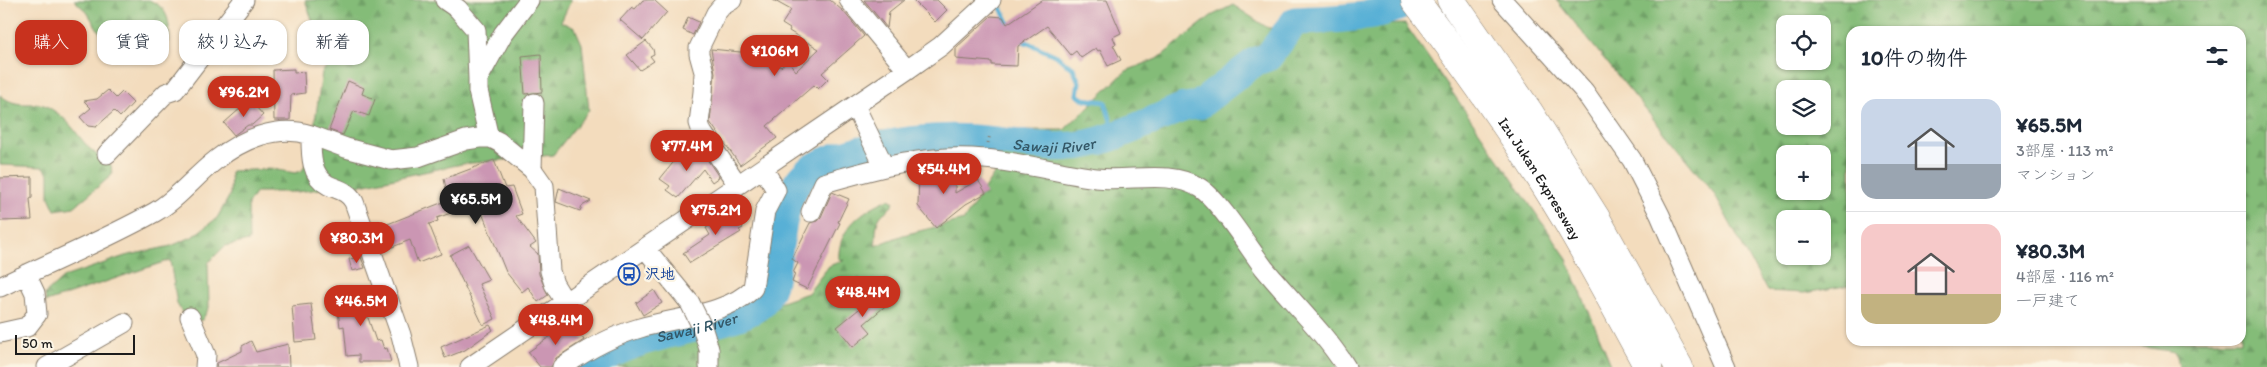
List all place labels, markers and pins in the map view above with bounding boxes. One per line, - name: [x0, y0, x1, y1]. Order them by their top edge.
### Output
- pin: ¥106M: [740, 34, 810, 77]
- pin: ¥96.2M: [203, 76, 285, 118]
- pin: ¥77.4M: [646, 130, 728, 172]
- pin: ¥54.4M: [903, 152, 985, 195]
- pin: ¥65.5M: [435, 182, 517, 225]
- pin: ¥75.2M: [675, 194, 757, 236]
- pin: ¥80.3M: [316, 222, 398, 264]
- bus stop icon: 沢地: [617, 262, 641, 286]
- place label: 沢地: [645, 265, 675, 283]
- pin: ¥48.4M: [822, 276, 904, 318]
- pin: ¥46.5M: [320, 284, 402, 327]
- pin: ¥48.4M: [515, 304, 597, 346]

